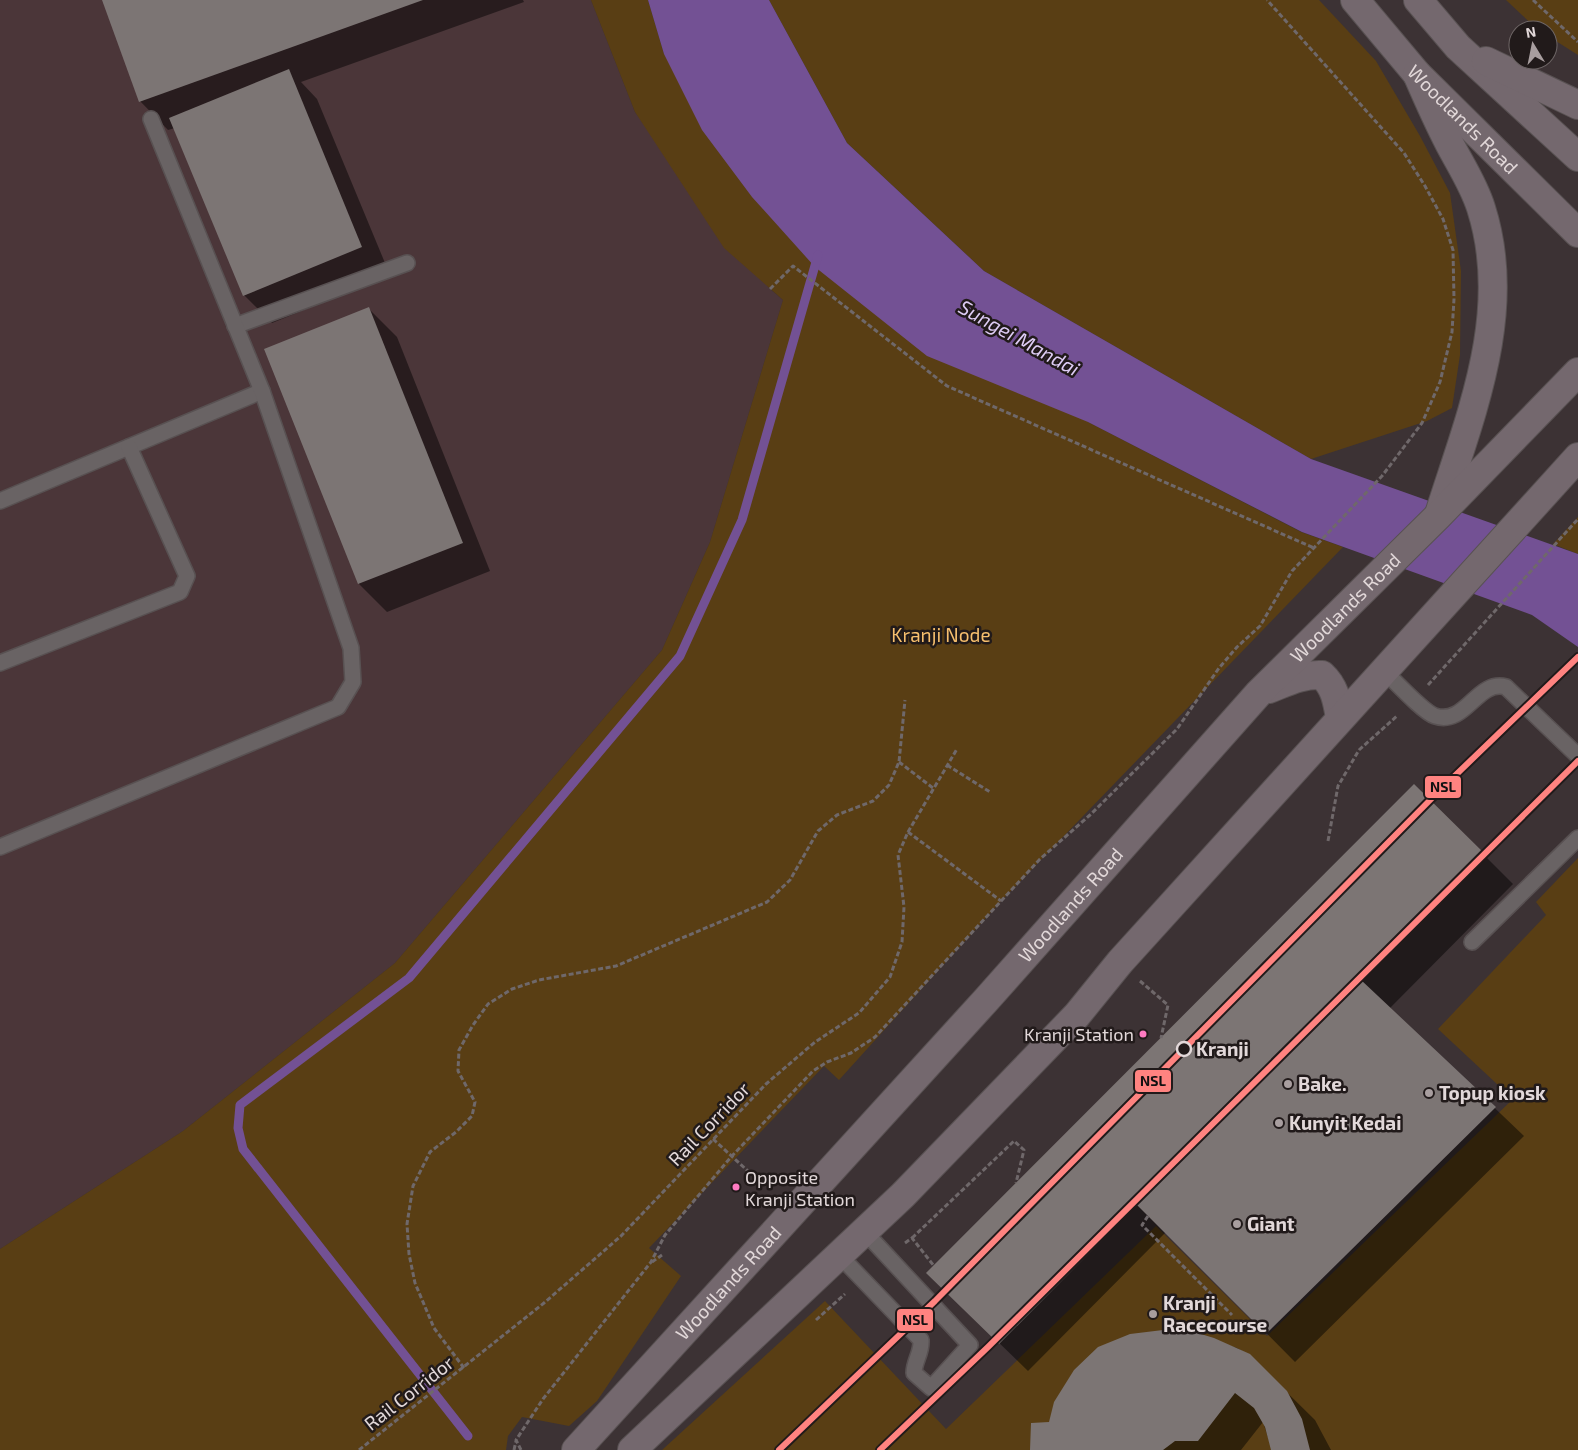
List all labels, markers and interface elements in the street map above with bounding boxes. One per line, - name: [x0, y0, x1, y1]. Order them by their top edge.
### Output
- north arrow: [1508, 20, 1558, 70]
- text: N: [1524, 22, 1537, 41]
- street label: Woodlands Road: [1403, 60, 1523, 178]
- water label: Sungei Mandai: [955, 294, 1084, 380]
- street label: Woodlands Road: [1285, 548, 1405, 667]
- park label: Kranji Node: [891, 623, 991, 646]
- line badge: NSL: [1424, 775, 1462, 799]
- text: NSL: [1430, 778, 1456, 795]
- street label: Woodlands Road: [1013, 842, 1127, 967]
- place label: Kranji Station: [1024, 1023, 1134, 1045]
- marker: Kranji Station: [1138, 1029, 1148, 1039]
- place label: Kranji: [1196, 1037, 1249, 1060]
- marker: Kranji: [1176, 1041, 1192, 1057]
- line badge: NSL: [1134, 1069, 1172, 1093]
- text: NSL: [1140, 1072, 1166, 1089]
- place label: Bake.: [1298, 1072, 1347, 1095]
- street label: Rail Corridor: [663, 1077, 754, 1170]
- marker: Bake.: [1282, 1078, 1294, 1090]
- place label: Topup kiosk: [1439, 1081, 1546, 1104]
- marker: Topup kiosk: [1423, 1087, 1435, 1099]
- place label: Kunyit Kedai: [1289, 1111, 1401, 1135]
- marker: Kunyit Kedai: [1273, 1117, 1285, 1129]
- place label: Opposite Kranji Station: [745, 1166, 855, 1210]
- marker: Opposite Kranji Station: [731, 1182, 741, 1192]
- place label: Giant: [1247, 1212, 1295, 1235]
- marker: Giant: [1231, 1218, 1243, 1230]
- street label: Woodlands Road: [670, 1221, 785, 1344]
- place label: Kranji Racecourse: [1163, 1291, 1268, 1336]
- line badge: NSL: [896, 1308, 934, 1332]
- marker: Kranji Racecourse: [1147, 1308, 1159, 1320]
- text: NSL: [902, 1311, 928, 1328]
- street label: Rail Corridor: [359, 1350, 458, 1435]

